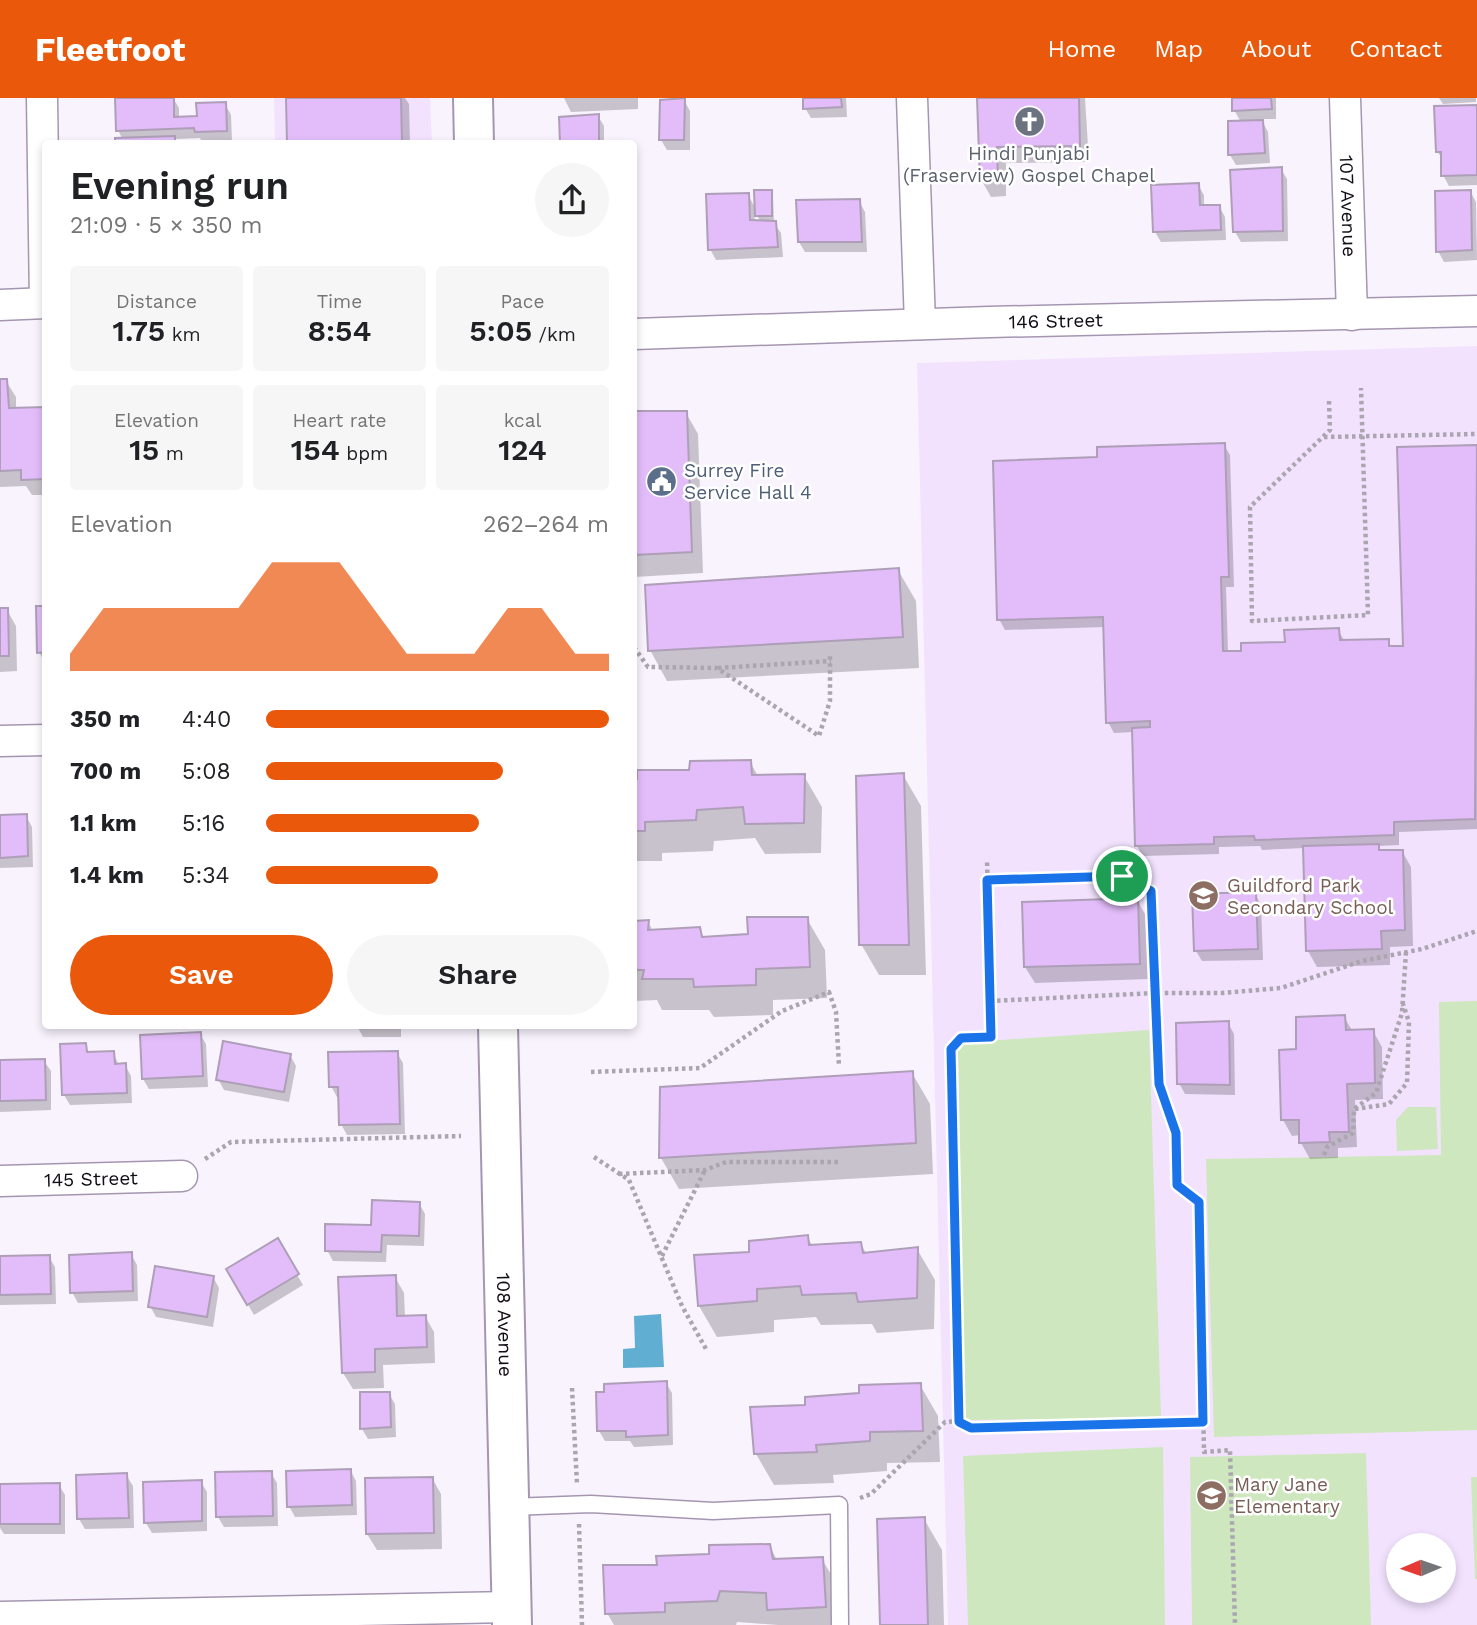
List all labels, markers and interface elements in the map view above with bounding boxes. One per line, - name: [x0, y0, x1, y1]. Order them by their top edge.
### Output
- text: Fleetfoot: [35, 30, 186, 69]
- text: Home: [1048, 35, 1116, 63]
- text: Map: [1154, 35, 1203, 63]
- text: About: [1241, 35, 1311, 63]
- text: Contact: [1349, 35, 1442, 63]
- church icon: Hindi Punjabi (Fraserview) Gospel Chapel: [1012, 105, 1046, 139]
- place label: Hindi Punjabi (Fraserview) Gospel Chapel: [903, 142, 1155, 187]
- street label: 107 Avenue: [1335, 155, 1361, 257]
- button: share: [535, 163, 609, 237]
- text: Evening run: [70, 164, 289, 208]
- text: 21:09 · 5 × 350 m: [70, 212, 262, 239]
- text: Distance: [116, 290, 197, 313]
- text: Time: [317, 290, 362, 313]
- text: Pace: [501, 290, 544, 313]
- street label: 146 Street: [1008, 308, 1103, 334]
- text: 1.75: [112, 313, 165, 348]
- text: 8:54: [307, 313, 372, 348]
- text: 5:05: [469, 313, 532, 348]
- text: km: [165, 323, 201, 346]
- text: /km: [532, 323, 576, 346]
- text: Elevation: [114, 409, 199, 432]
- text: Heart rate: [293, 409, 386, 432]
- text: kcal: [504, 409, 541, 432]
- text: 15: [129, 432, 159, 467]
- text: 154: [291, 432, 340, 467]
- text: 124: [498, 432, 547, 467]
- text: m: [159, 442, 184, 465]
- text: bpm: [340, 442, 388, 465]
- place label: Surrey Fire Service Hall 4: [684, 459, 812, 504]
- public building icon: Surrey Fire Service Hall 4: [644, 464, 678, 498]
- text: Elevation: [70, 511, 173, 538]
- text: 262–264 m: [483, 511, 609, 538]
- text: 350 m: [70, 706, 140, 733]
- text: 4:40: [182, 706, 231, 733]
- text: 700 m: [70, 758, 141, 785]
- text: 5:08: [182, 758, 231, 785]
- text: 1.1 km: [70, 810, 137, 837]
- text: 5:16: [182, 810, 225, 837]
- pin: [1092, 846, 1152, 906]
- icon: arrive: [1103, 857, 1141, 895]
- text: 1.4 km: [70, 862, 144, 889]
- text: 5:34: [182, 862, 230, 889]
- place label: Guildford Park Secondary School: [1227, 874, 1394, 919]
- school or university icon: Guildford Park Secondary School: [1187, 879, 1221, 913]
- button: Save: [70, 935, 333, 1015]
- button: Share: [347, 935, 609, 1015]
- street label: 145 Street: [44, 1166, 138, 1192]
- street label: 108 Avenue: [492, 1273, 517, 1377]
- place label: Mary Jane Elementary: [1234, 1473, 1340, 1518]
- school or university icon: Mary Jane Elementary: [1194, 1478, 1228, 1512]
- north arrow: [1386, 1533, 1456, 1603]
- map controls: [1386, 1533, 1456, 1603]

